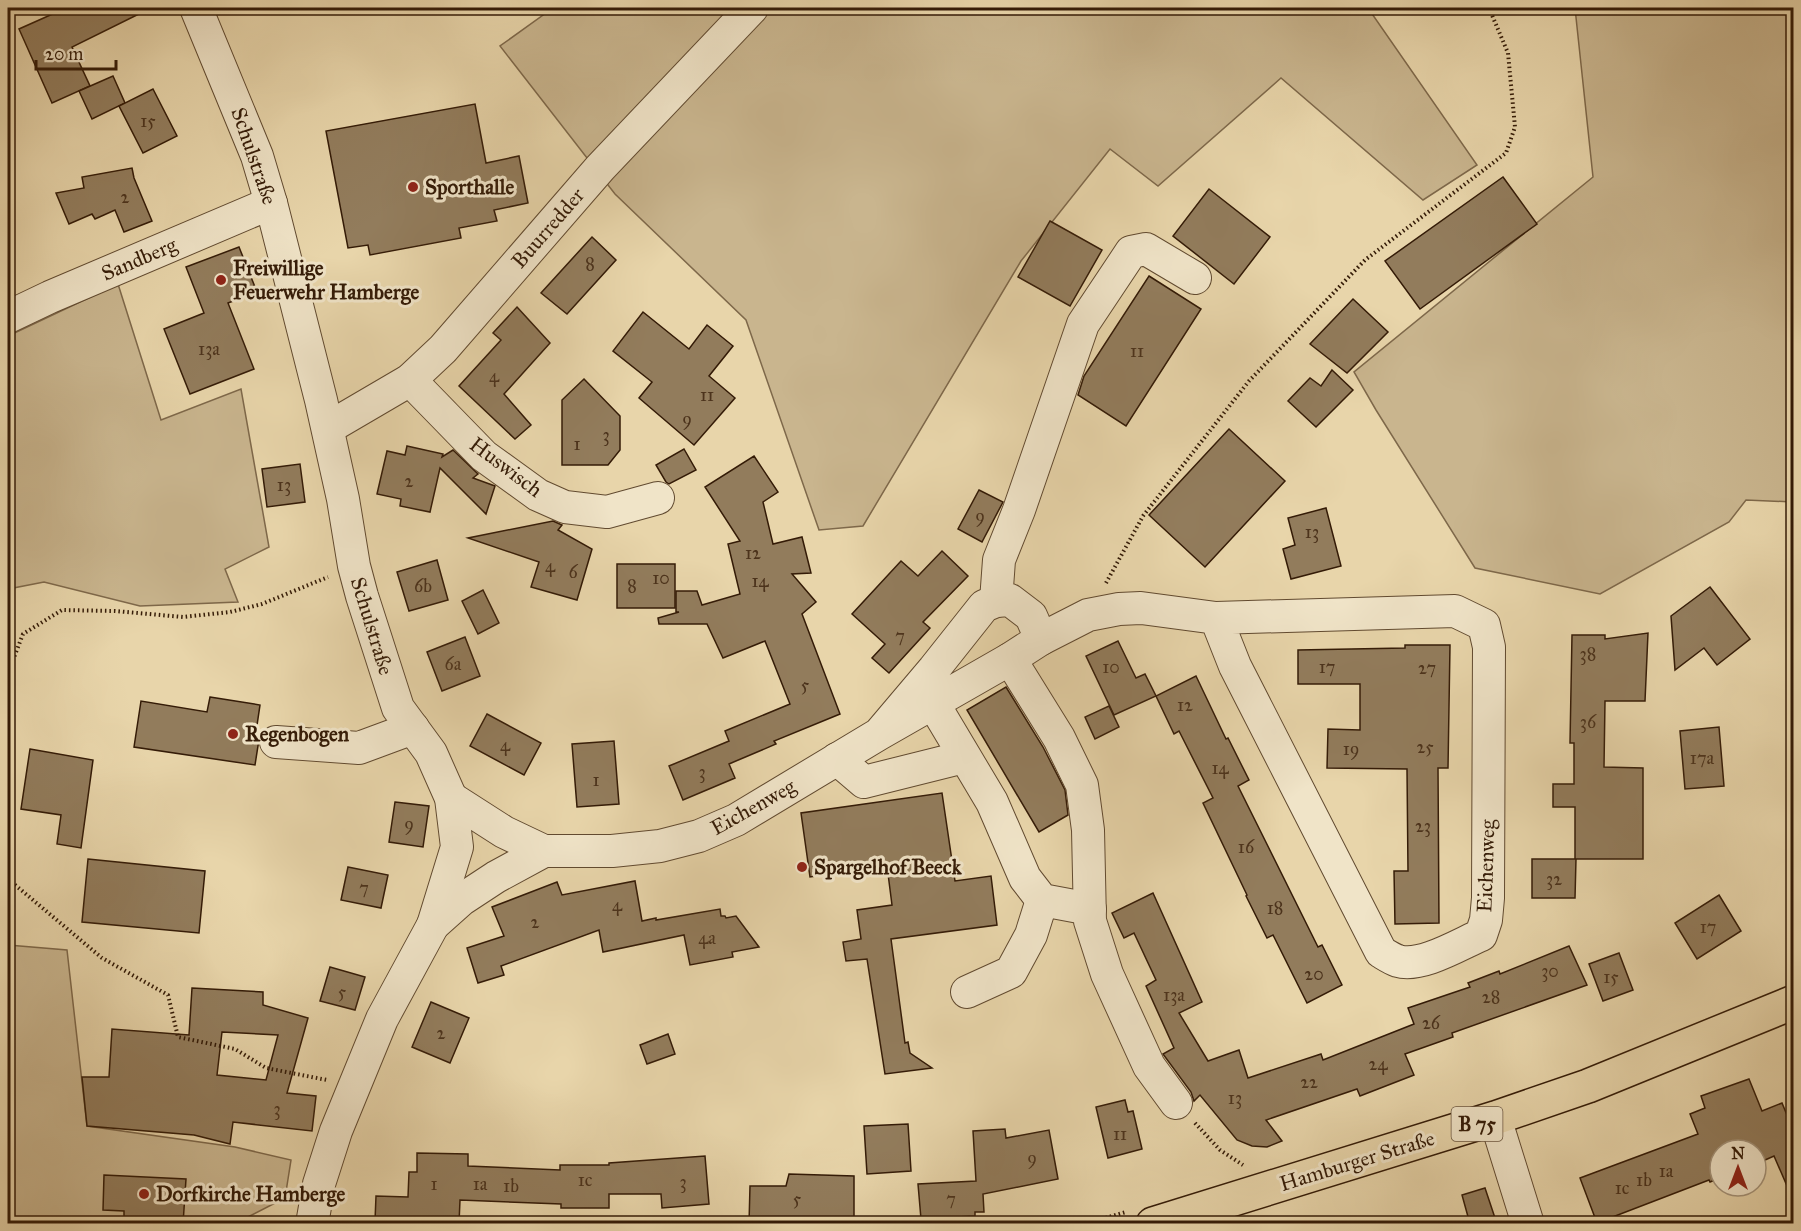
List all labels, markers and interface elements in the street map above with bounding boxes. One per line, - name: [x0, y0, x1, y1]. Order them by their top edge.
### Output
- scale bar: [36, 33, 116, 71]
- text: 20 m: [45, 43, 83, 65]
- street label: Schulstraße: [225, 104, 283, 208]
- house number: 15: [140, 110, 156, 132]
- place label: Sporthalle: [425, 174, 514, 200]
- marker: Sporthalle: [406, 180, 420, 194]
- street label: Buurredder: [506, 182, 590, 274]
- house number: 2: [121, 186, 130, 208]
- street label: Sandberg: [97, 231, 181, 286]
- house number: 8: [585, 253, 595, 275]
- place label: Freiwillige Feuerwehr Hamberge: [233, 255, 419, 305]
- marker: Freiwillige Feuerwehr Hamberge: [214, 273, 228, 287]
- house number: 13a: [198, 338, 220, 360]
- house number: 11: [1130, 340, 1144, 362]
- house number: 4: [489, 365, 500, 387]
- house number: 11: [700, 384, 714, 406]
- house number: 9: [682, 408, 692, 430]
- house number: 3: [602, 424, 610, 446]
- street label: Huswisch: [464, 431, 548, 503]
- house number: 1: [573, 433, 581, 455]
- house number: 2: [405, 470, 414, 492]
- house number: 13: [277, 474, 291, 496]
- house number: 9: [975, 505, 985, 527]
- house number: 13: [1305, 521, 1319, 543]
- house number: 12: [745, 542, 761, 564]
- house number: 4: [545, 555, 556, 577]
- house number: 6: [568, 561, 578, 583]
- house number: 10: [652, 567, 670, 589]
- house number: 14: [751, 570, 770, 592]
- street label: Schulstraße: [345, 574, 399, 678]
- house number: 6b: [414, 575, 432, 597]
- house number: 8: [627, 575, 637, 597]
- house number: 7: [895, 625, 905, 647]
- house number: 38: [1580, 643, 1596, 665]
- house number: 6a: [445, 653, 462, 675]
- house number: 10: [1102, 656, 1120, 678]
- house number: 17: [1319, 656, 1335, 678]
- house number: 27: [1418, 657, 1436, 679]
- house number: 5: [801, 674, 810, 696]
- house number: 12: [1177, 694, 1193, 716]
- house number: 36: [1580, 711, 1597, 733]
- place label: Regenbogen: [245, 721, 350, 747]
- marker: Regenbogen: [226, 727, 240, 741]
- house number: 4: [500, 734, 511, 756]
- house number: 25: [1416, 736, 1434, 758]
- house number: 19: [1343, 738, 1359, 760]
- house number: 17a: [1690, 747, 1715, 769]
- house number: 14: [1211, 757, 1230, 779]
- house number: 3: [698, 761, 706, 783]
- house number: 1: [592, 769, 600, 791]
- street label: Eichenweg: [706, 773, 800, 841]
- house number: 9: [404, 813, 414, 835]
- house number: 23: [1415, 815, 1431, 837]
- street label: Eichenweg: [1471, 819, 1501, 913]
- house number: 16: [1238, 836, 1255, 858]
- place label: Spargelhof Beeck: [814, 854, 963, 880]
- marker: Spargelhof Beeck: [795, 860, 809, 874]
- house number: 32: [1546, 868, 1562, 890]
- house number: 7: [359, 877, 369, 899]
- house number: 4: [612, 894, 623, 916]
- house number: 18: [1267, 897, 1283, 919]
- house number: 2: [531, 911, 540, 933]
- house number: 17: [1700, 916, 1716, 938]
- house number: 4a: [698, 927, 716, 949]
- house number: 30: [1541, 960, 1559, 982]
- house number: 20: [1304, 963, 1324, 985]
- house number: 15: [1603, 966, 1619, 988]
- house number: 5: [338, 981, 347, 1003]
- house number: 13a: [1163, 984, 1185, 1006]
- house number: 28: [1482, 986, 1500, 1008]
- house number: 26: [1422, 1012, 1441, 1034]
- house number: 2: [437, 1022, 446, 1044]
- house number: 24: [1369, 1053, 1388, 1075]
- house number: 22: [1300, 1071, 1318, 1093]
- house number: 13: [1228, 1087, 1242, 1109]
- house number: 3: [273, 1098, 281, 1120]
- road number: B 75: [1452, 1107, 1502, 1141]
- house number: 11: [1113, 1123, 1127, 1145]
- street label: Hamburger Straße: [1276, 1125, 1438, 1197]
- north arrow: [1708, 1138, 1768, 1198]
- text: N: [1731, 1144, 1745, 1163]
- house number: 9: [1027, 1147, 1037, 1169]
- house number: 1a: [1659, 1160, 1674, 1182]
- house number: 1c: [578, 1169, 593, 1191]
- house number: 1b: [1636, 1169, 1652, 1191]
- house number: 3: [679, 1171, 687, 1193]
- house number: 1: [430, 1173, 438, 1195]
- house number: 1a: [473, 1173, 488, 1195]
- house number: 1b: [503, 1175, 519, 1197]
- house number: 1c: [1615, 1177, 1630, 1199]
- place label: Dorfkirche Hamberge: [156, 1181, 345, 1207]
- marker: Dorfkirche Hamberge: [137, 1187, 151, 1201]
- house number: 5: [793, 1188, 802, 1210]
- house number: 7: [946, 1188, 956, 1210]

